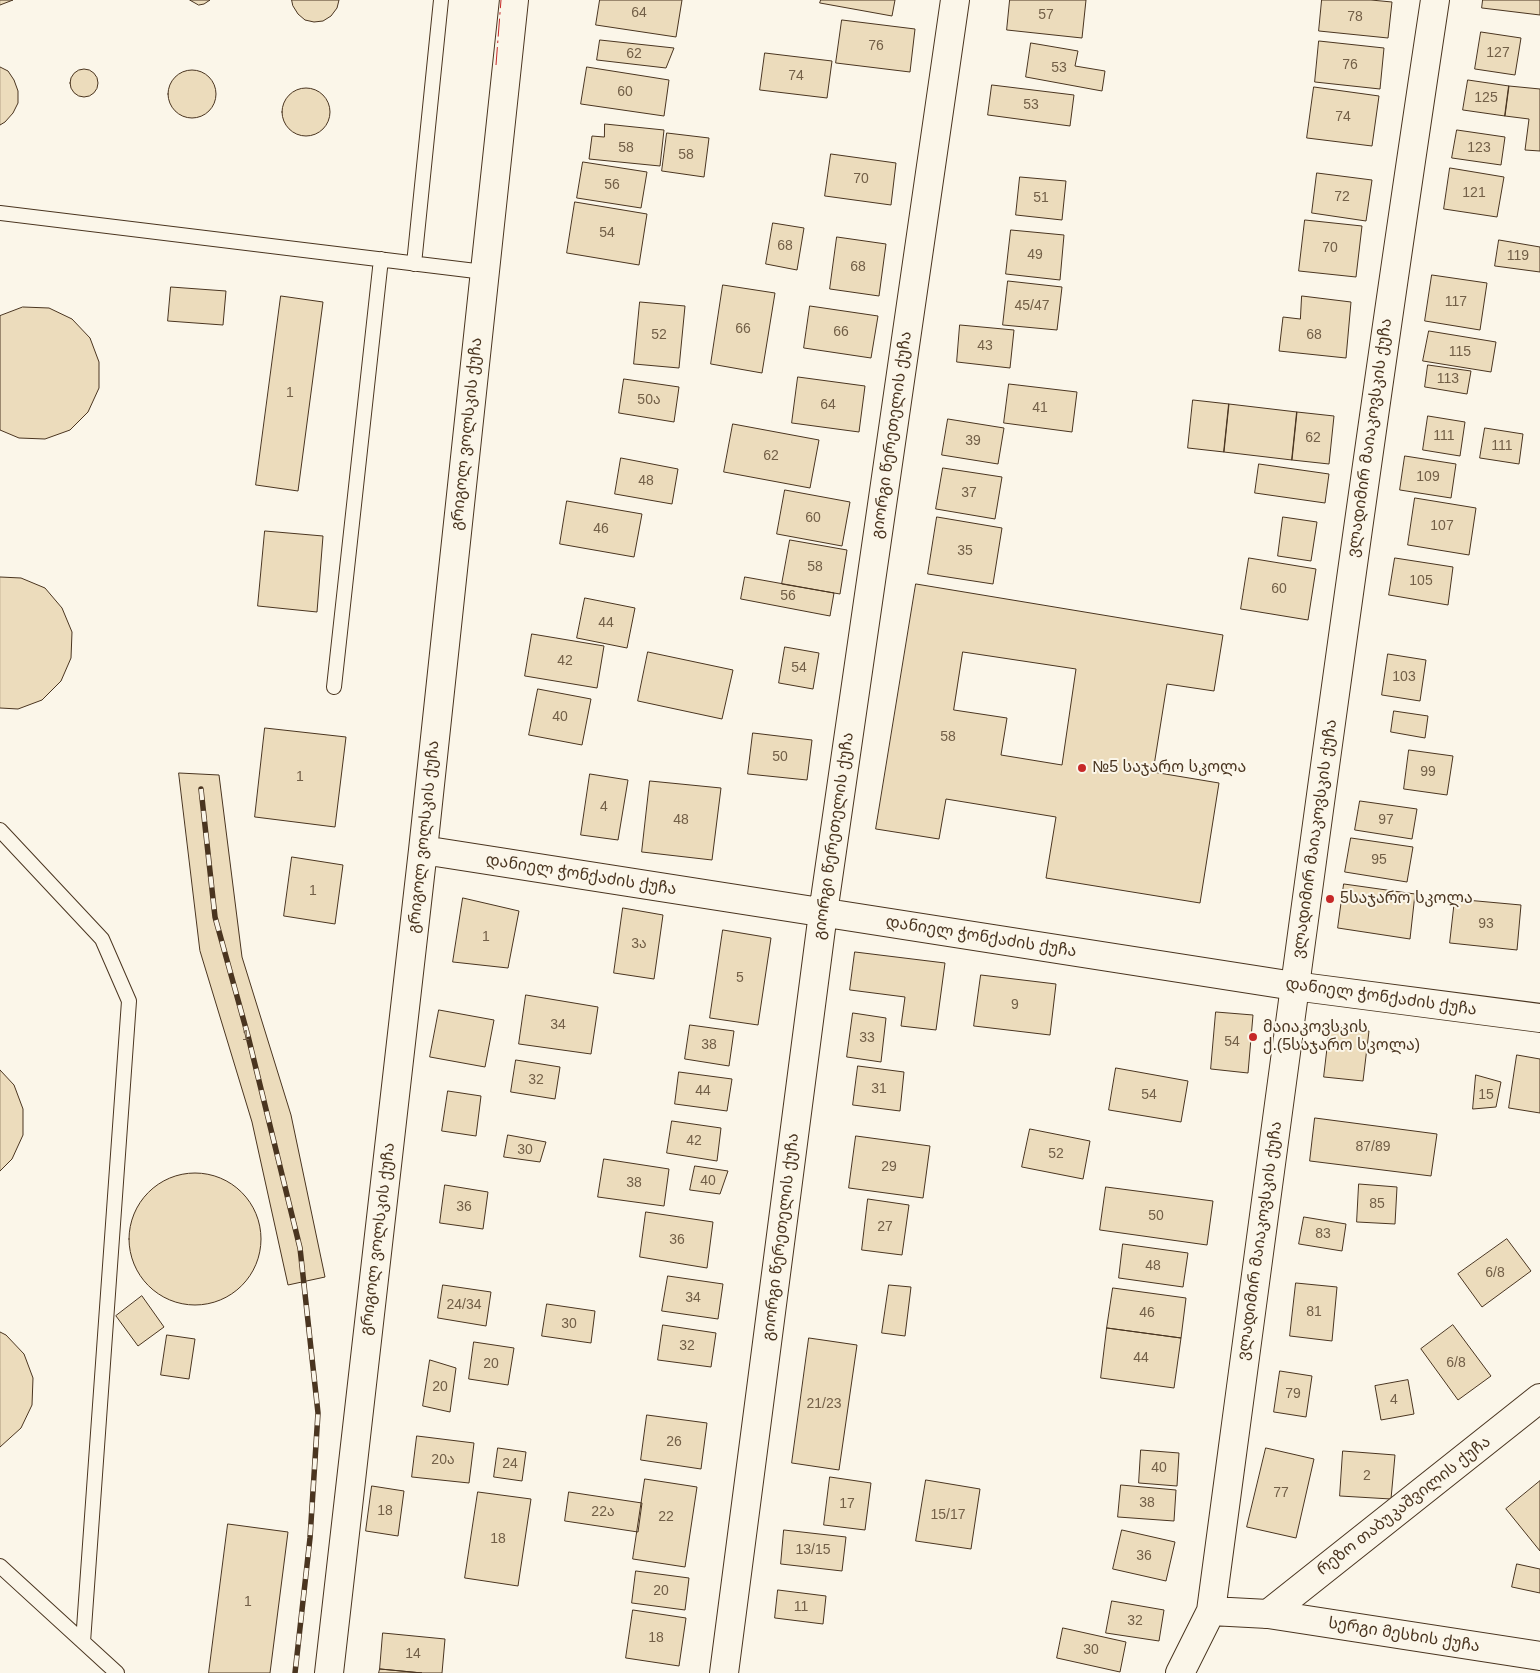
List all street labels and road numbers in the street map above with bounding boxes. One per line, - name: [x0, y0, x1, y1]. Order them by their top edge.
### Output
- street label: ვლადიმირ მაიაკოვსკის ქუჩა: [1344, 317, 1396, 559]
- street label: გიორგი წერეთელის ქუჩა: [868, 330, 916, 540]
- street label: გრიგოლ ვოლსკის ქუჩა: [447, 337, 487, 531]
- street label: ვლადიმირ მაიაკოვსკის ქუჩა: [1289, 718, 1341, 960]
- street label: გიორგი წერეთელის ქუჩა: [810, 731, 858, 941]
- street label: გრიგოლ ვოლსკის ქუჩა: [404, 740, 444, 934]
- street label: დანიელ ჭონქაძის ქუჩა: [484, 850, 678, 900]
- street label: დანიელ ჭონქაძის ქუჩა: [884, 912, 1078, 962]
- street label: დანიელ ჭონქაძის ქუჩა: [1284, 974, 1478, 1020]
- street label: ვლადიმირ მაიაკოვსკის ქუჩა: [1234, 1120, 1286, 1362]
- street label: გიორგი წერეთელის ქუჩა: [759, 1132, 803, 1342]
- street label: გრიგოლ ვოლსკის ქუჩა: [357, 1142, 399, 1336]
- street label: რეზო თაბუკაშვილის ქუჩა: [1313, 1432, 1495, 1580]
- street label: სერგი მესხის ქუჩა: [1327, 1614, 1481, 1656]

